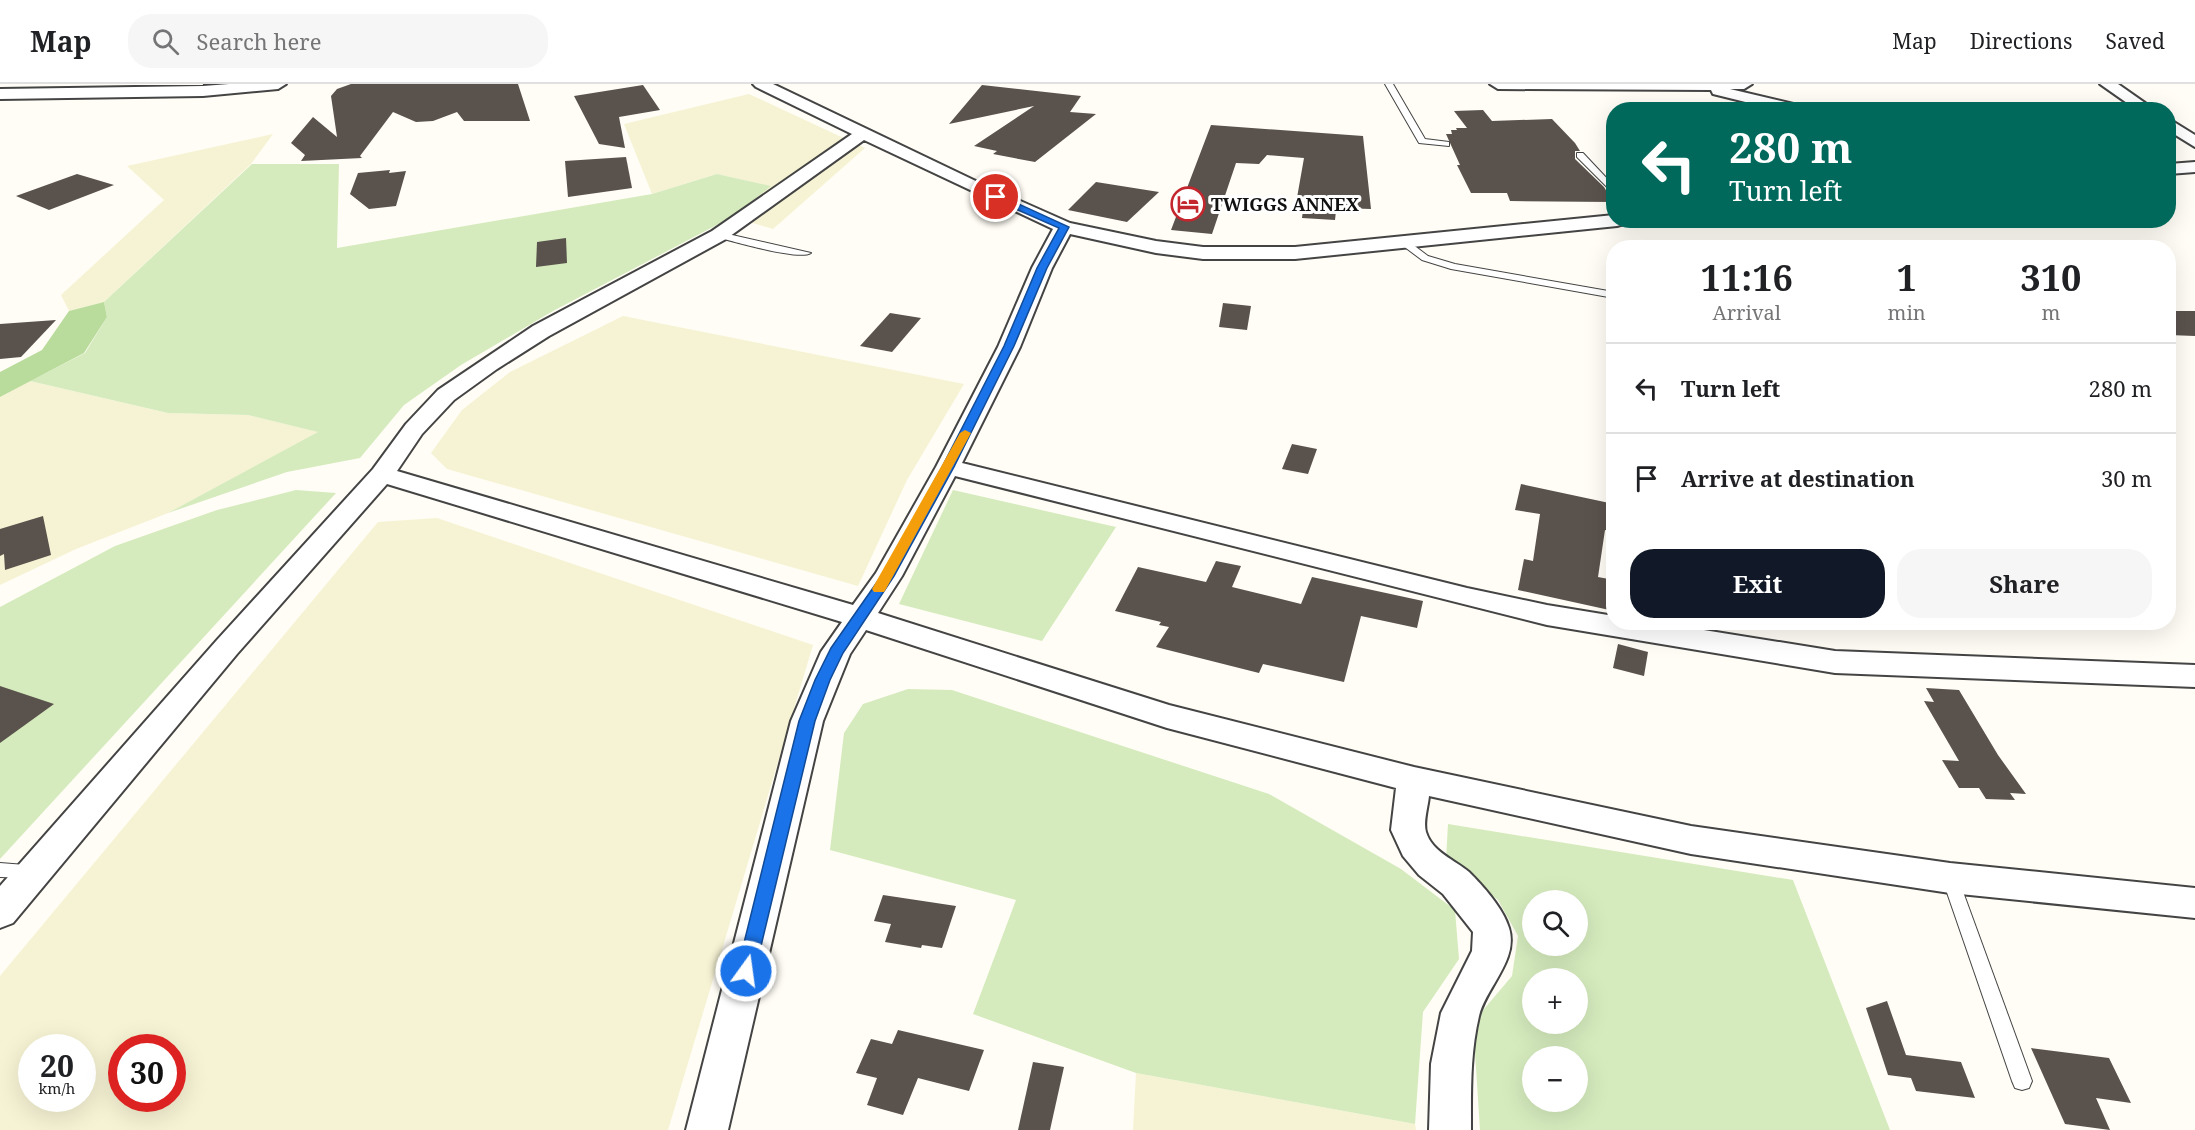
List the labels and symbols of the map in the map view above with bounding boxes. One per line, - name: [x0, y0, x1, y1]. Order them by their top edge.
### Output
- pin: [970, 171, 1021, 222]
- hotel icon: TWIGGS ANNEX: [1170, 186, 1206, 222]
- place label: TWIGGS ANNEX: [1211, 192, 1359, 216]
- position arrow: [714, 939, 778, 1003]
- speed limit sign: 30: [108, 1034, 186, 1112]

